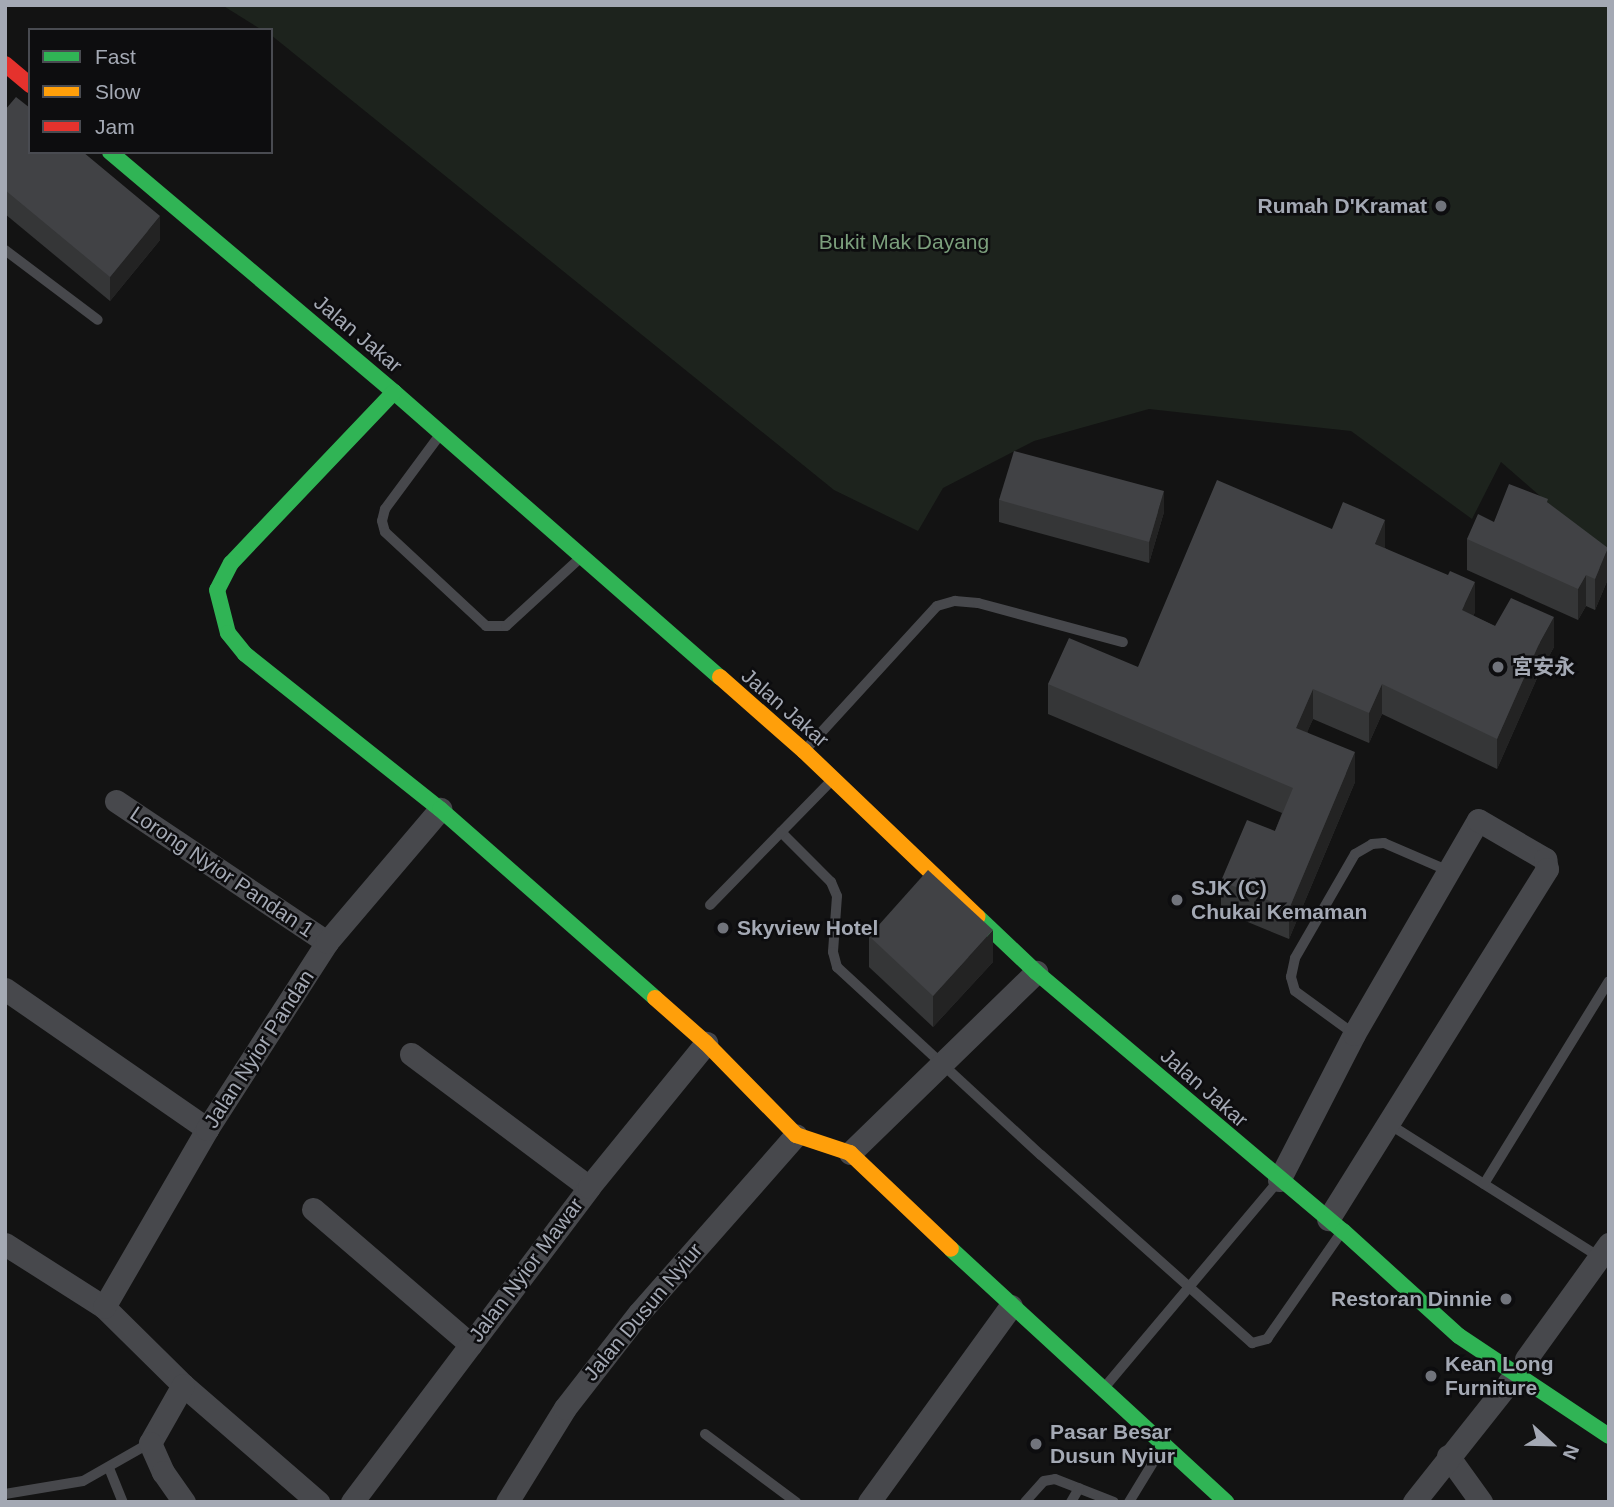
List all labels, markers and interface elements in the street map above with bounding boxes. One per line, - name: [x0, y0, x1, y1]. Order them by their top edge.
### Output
- legend: [28, 28, 273, 154]
- text: Fast: [95, 45, 136, 68]
- text: Slow: [95, 80, 141, 103]
- text: Jam: [95, 115, 135, 138]
- place label: Rumah D'Kramat: [1257, 193, 1427, 219]
- marker: Rumah D'Kramat: [1433, 198, 1449, 214]
- park label: Bukit Mak Dayang: [819, 229, 989, 255]
- street label: Jalan Jakar: [309, 290, 407, 378]
- place label: 宮安永: [1512, 654, 1575, 680]
- marker: 宮安永: [1490, 659, 1506, 675]
- street label: Jalan Jakar: [736, 663, 834, 753]
- street label: Lorong Nyior Pandan 1: [125, 801, 319, 943]
- place label: SJK (C) Chukai Kemaman: [1191, 875, 1367, 925]
- marker: SJK (C) Chukai Kemaman: [1169, 892, 1185, 908]
- place label: Skyview Hotel: [737, 915, 878, 941]
- marker: Skyview Hotel: [715, 920, 731, 936]
- street label: Jalan Nyior Pandan: [199, 965, 319, 1133]
- street label: Jalan Jakar: [1155, 1043, 1253, 1133]
- street label: Jalan Nyior Mawar: [464, 1193, 588, 1347]
- street label: Jalan Dusun Nyiur: [578, 1238, 708, 1386]
- place label: Restoran Dinnie: [1331, 1286, 1492, 1312]
- marker: Restoran Dinnie: [1498, 1291, 1514, 1307]
- place label: Kean Long Furniture: [1445, 1351, 1553, 1401]
- marker: Kean Long Furniture: [1423, 1368, 1439, 1384]
- north arrow: [1516, 1409, 1586, 1479]
- place label: Pasar Besar Dusun Nyiur: [1050, 1419, 1175, 1469]
- marker: Pasar Besar Dusun Nyiur: [1028, 1436, 1044, 1452]
- text: N: [1559, 1442, 1583, 1462]

